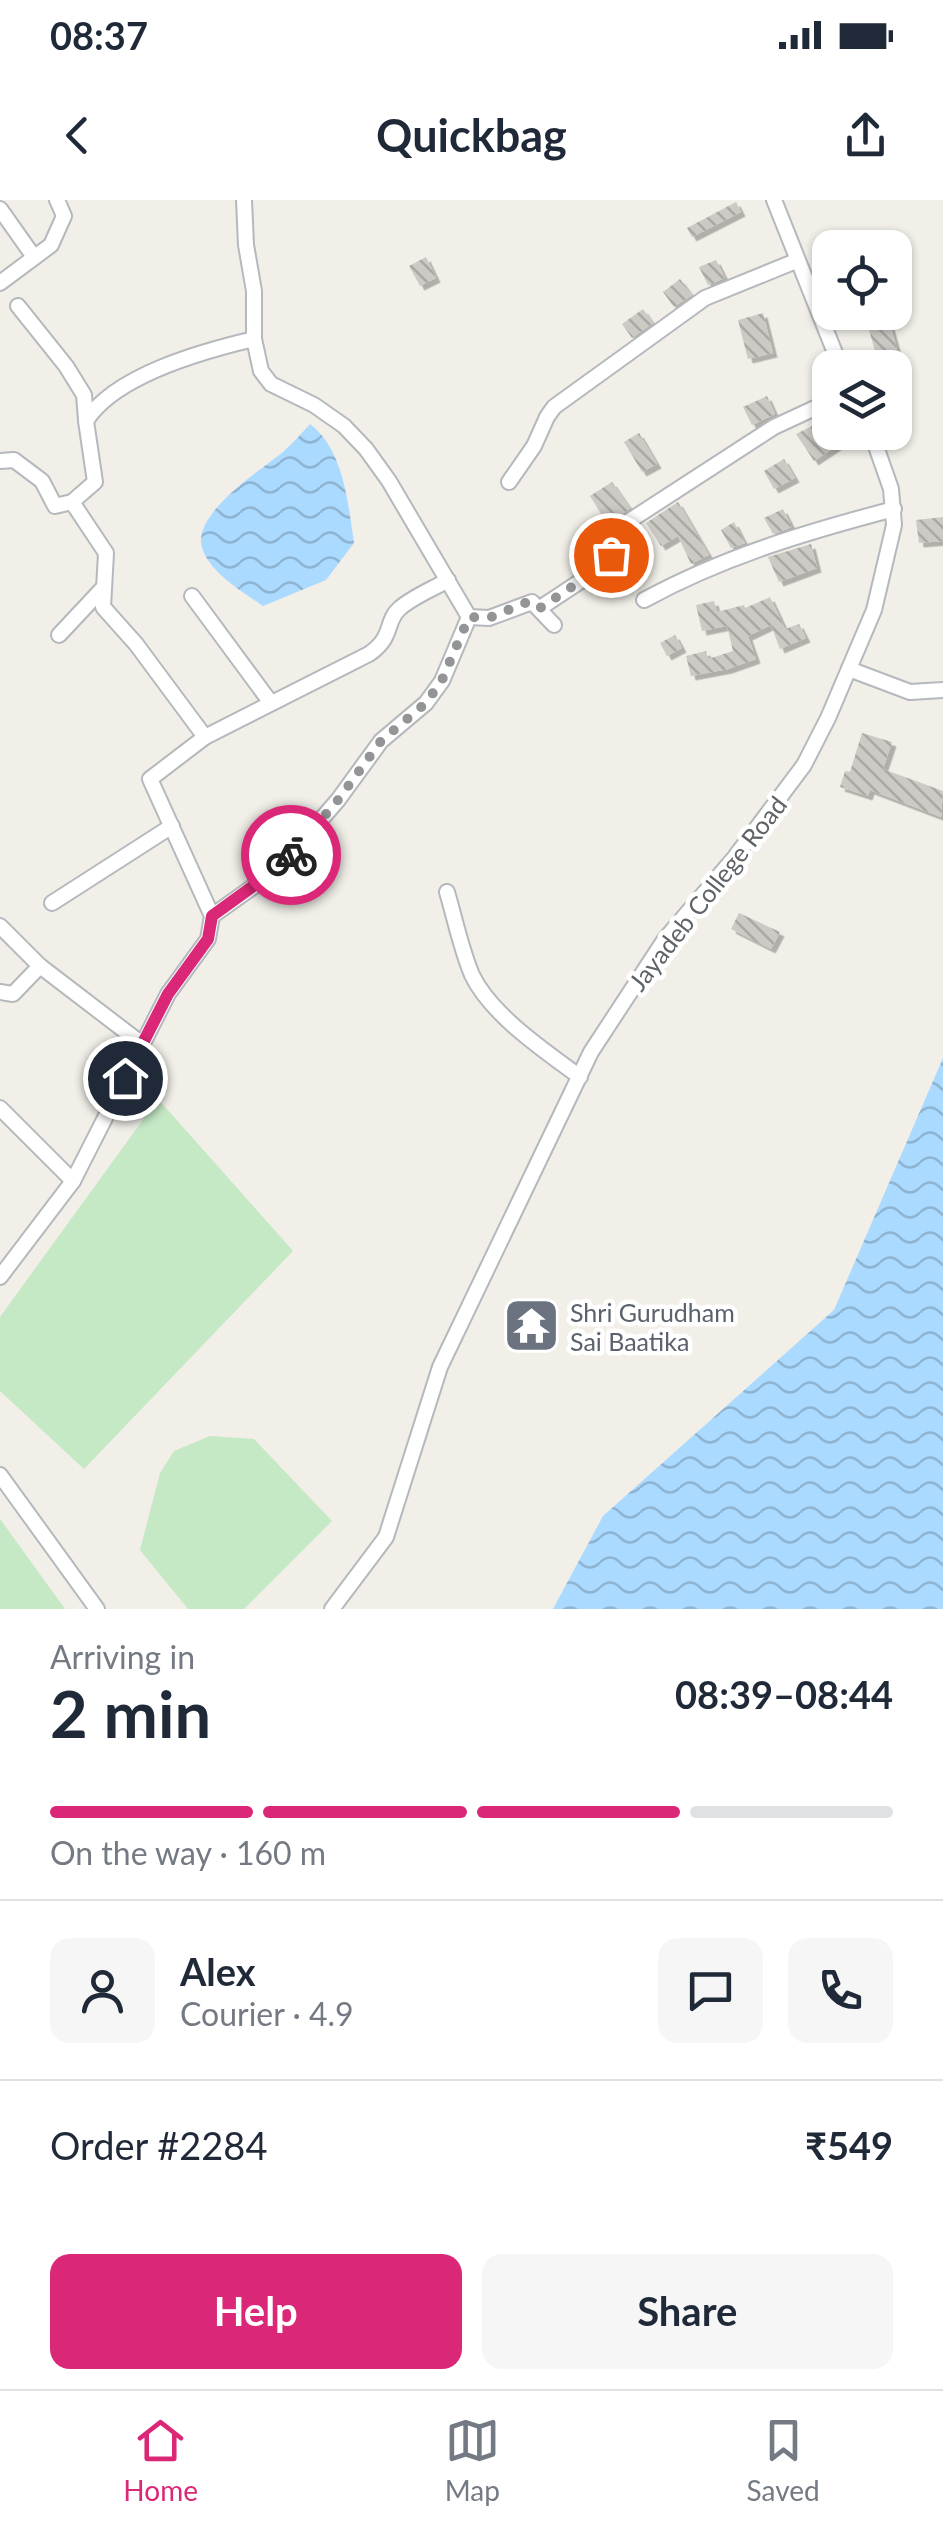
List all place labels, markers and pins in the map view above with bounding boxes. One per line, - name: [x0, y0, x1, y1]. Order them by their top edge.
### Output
- pin: [569, 513, 654, 598]
- pin: [83, 1036, 168, 1121]
- temple icon: Shri Gurudham Sai Baatika: [501, 1296, 561, 1356]
- place label: Shri Gurudham Sai Baatika: [570, 1297, 735, 1356]

